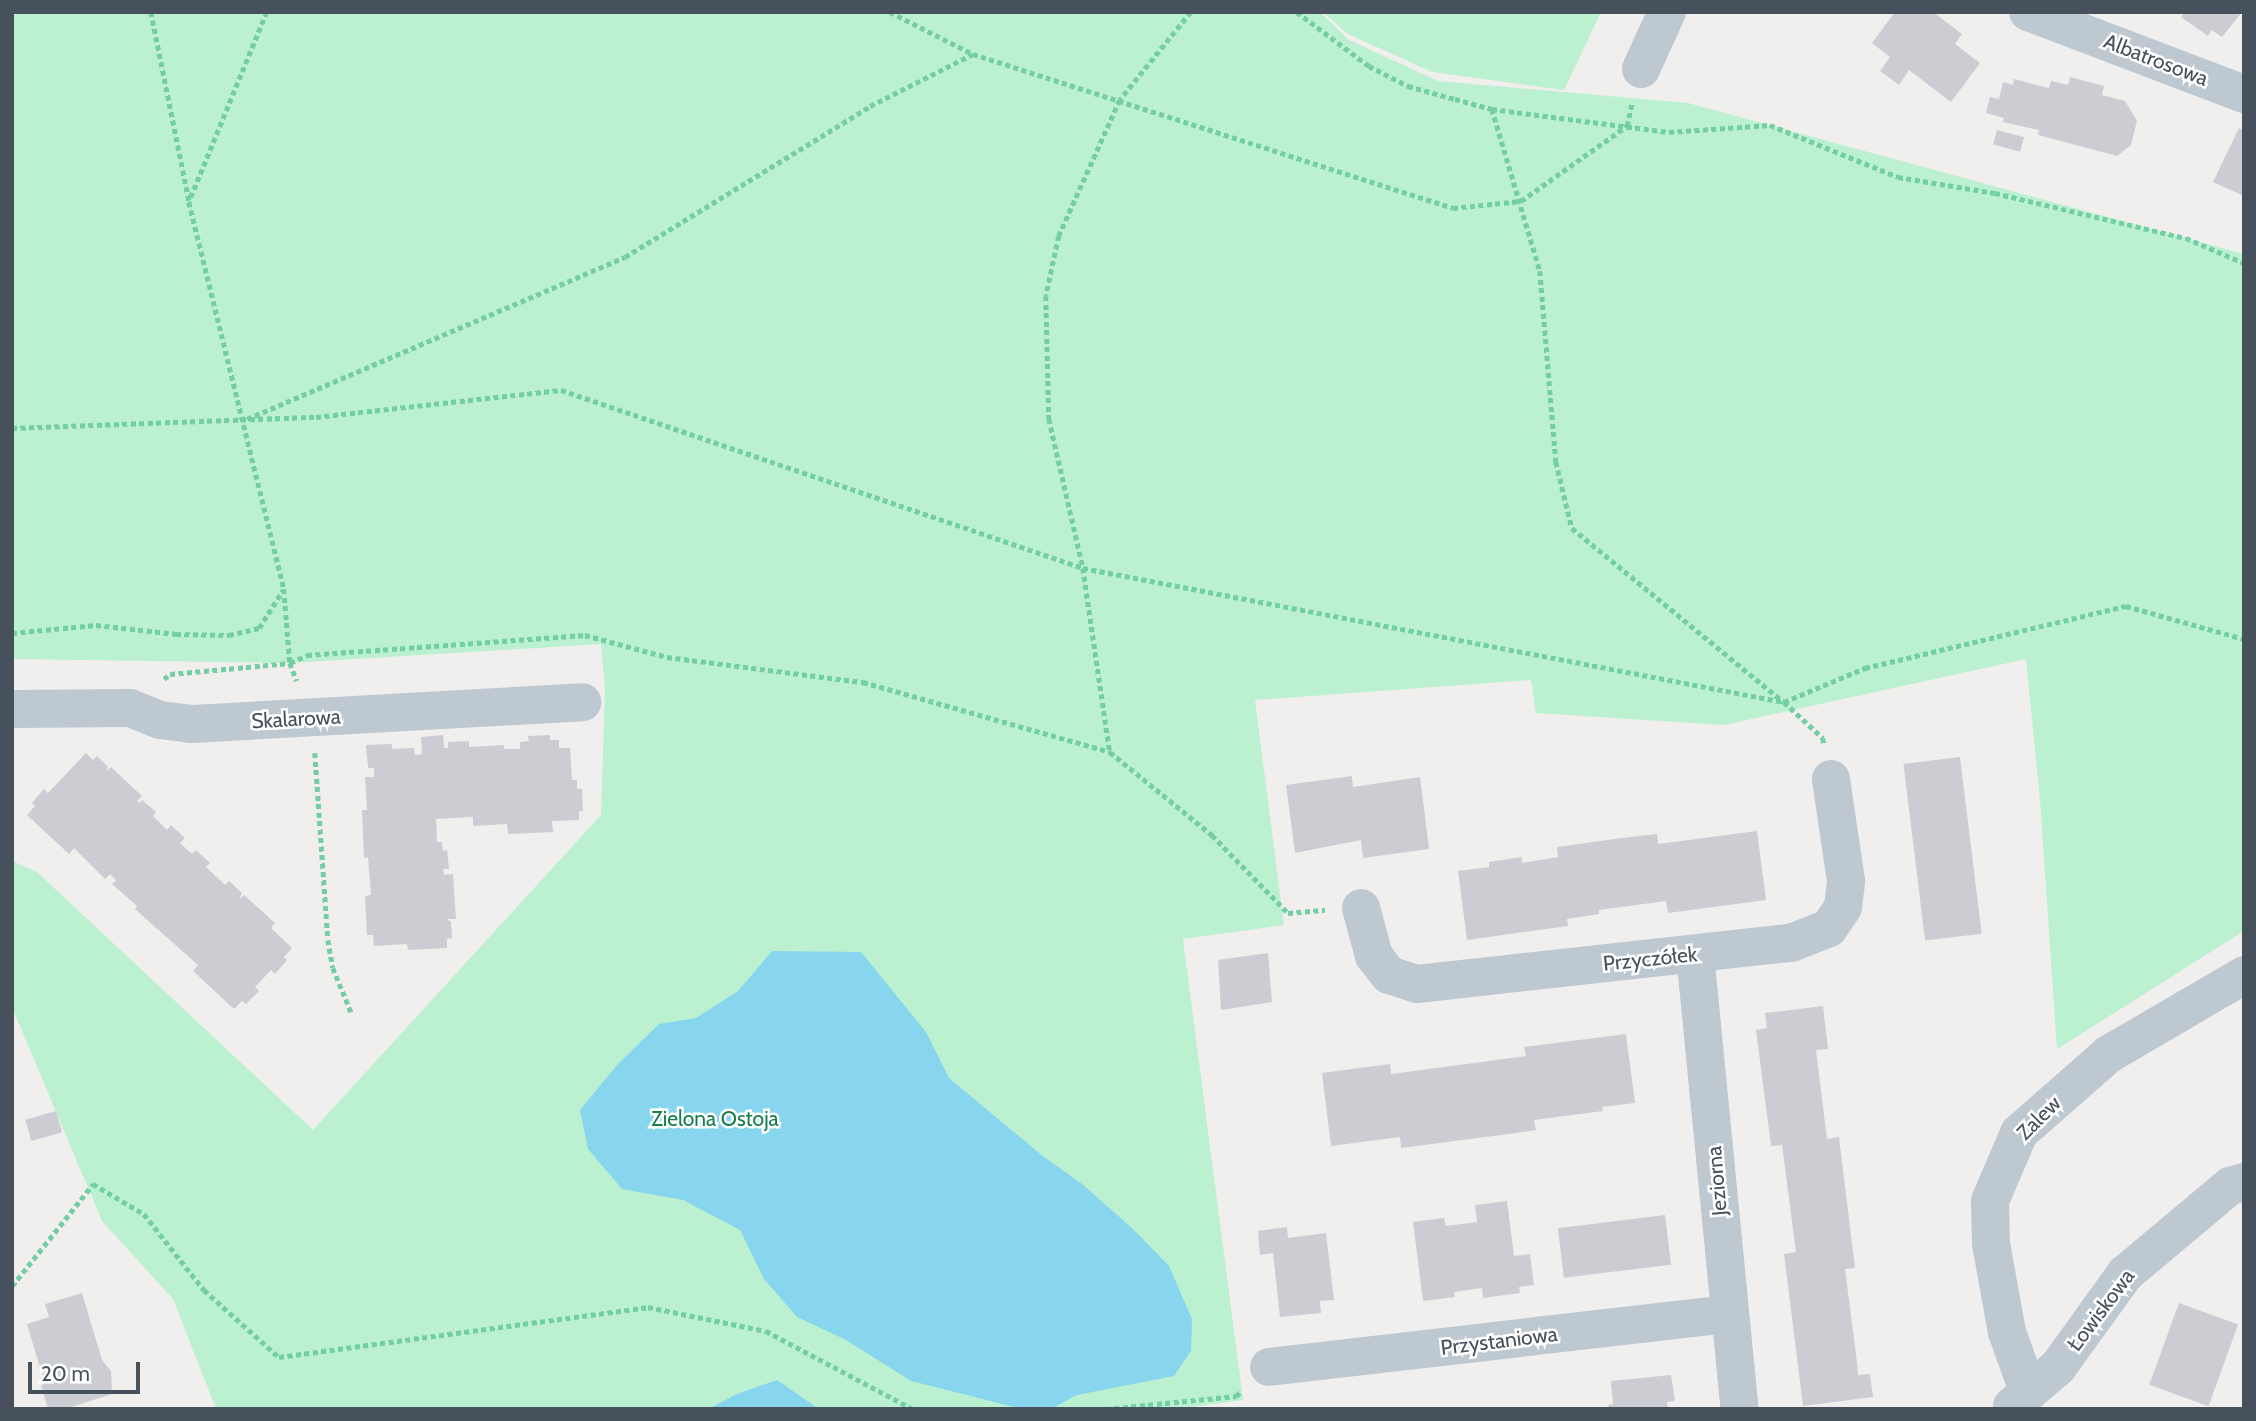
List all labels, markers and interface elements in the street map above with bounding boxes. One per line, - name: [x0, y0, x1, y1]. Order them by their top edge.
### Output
- street label: Albatrosowa: [2100, 29, 2212, 91]
- street label: Skalarowa: [251, 704, 341, 734]
- street label: Przyczółek: [1602, 942, 1698, 976]
- street label: Zalew: [2012, 1091, 2066, 1145]
- park label: Zielona Ostoja: [651, 1106, 779, 1132]
- street label: Jeziorna: [1701, 1145, 1733, 1217]
- street label: Łowiskowa: [2062, 1264, 2140, 1356]
- street label: Przystaniowa: [1439, 1321, 1559, 1361]
- scale bar: [32, 1348, 144, 1392]
- text: 20 m: [41, 1361, 90, 1386]

